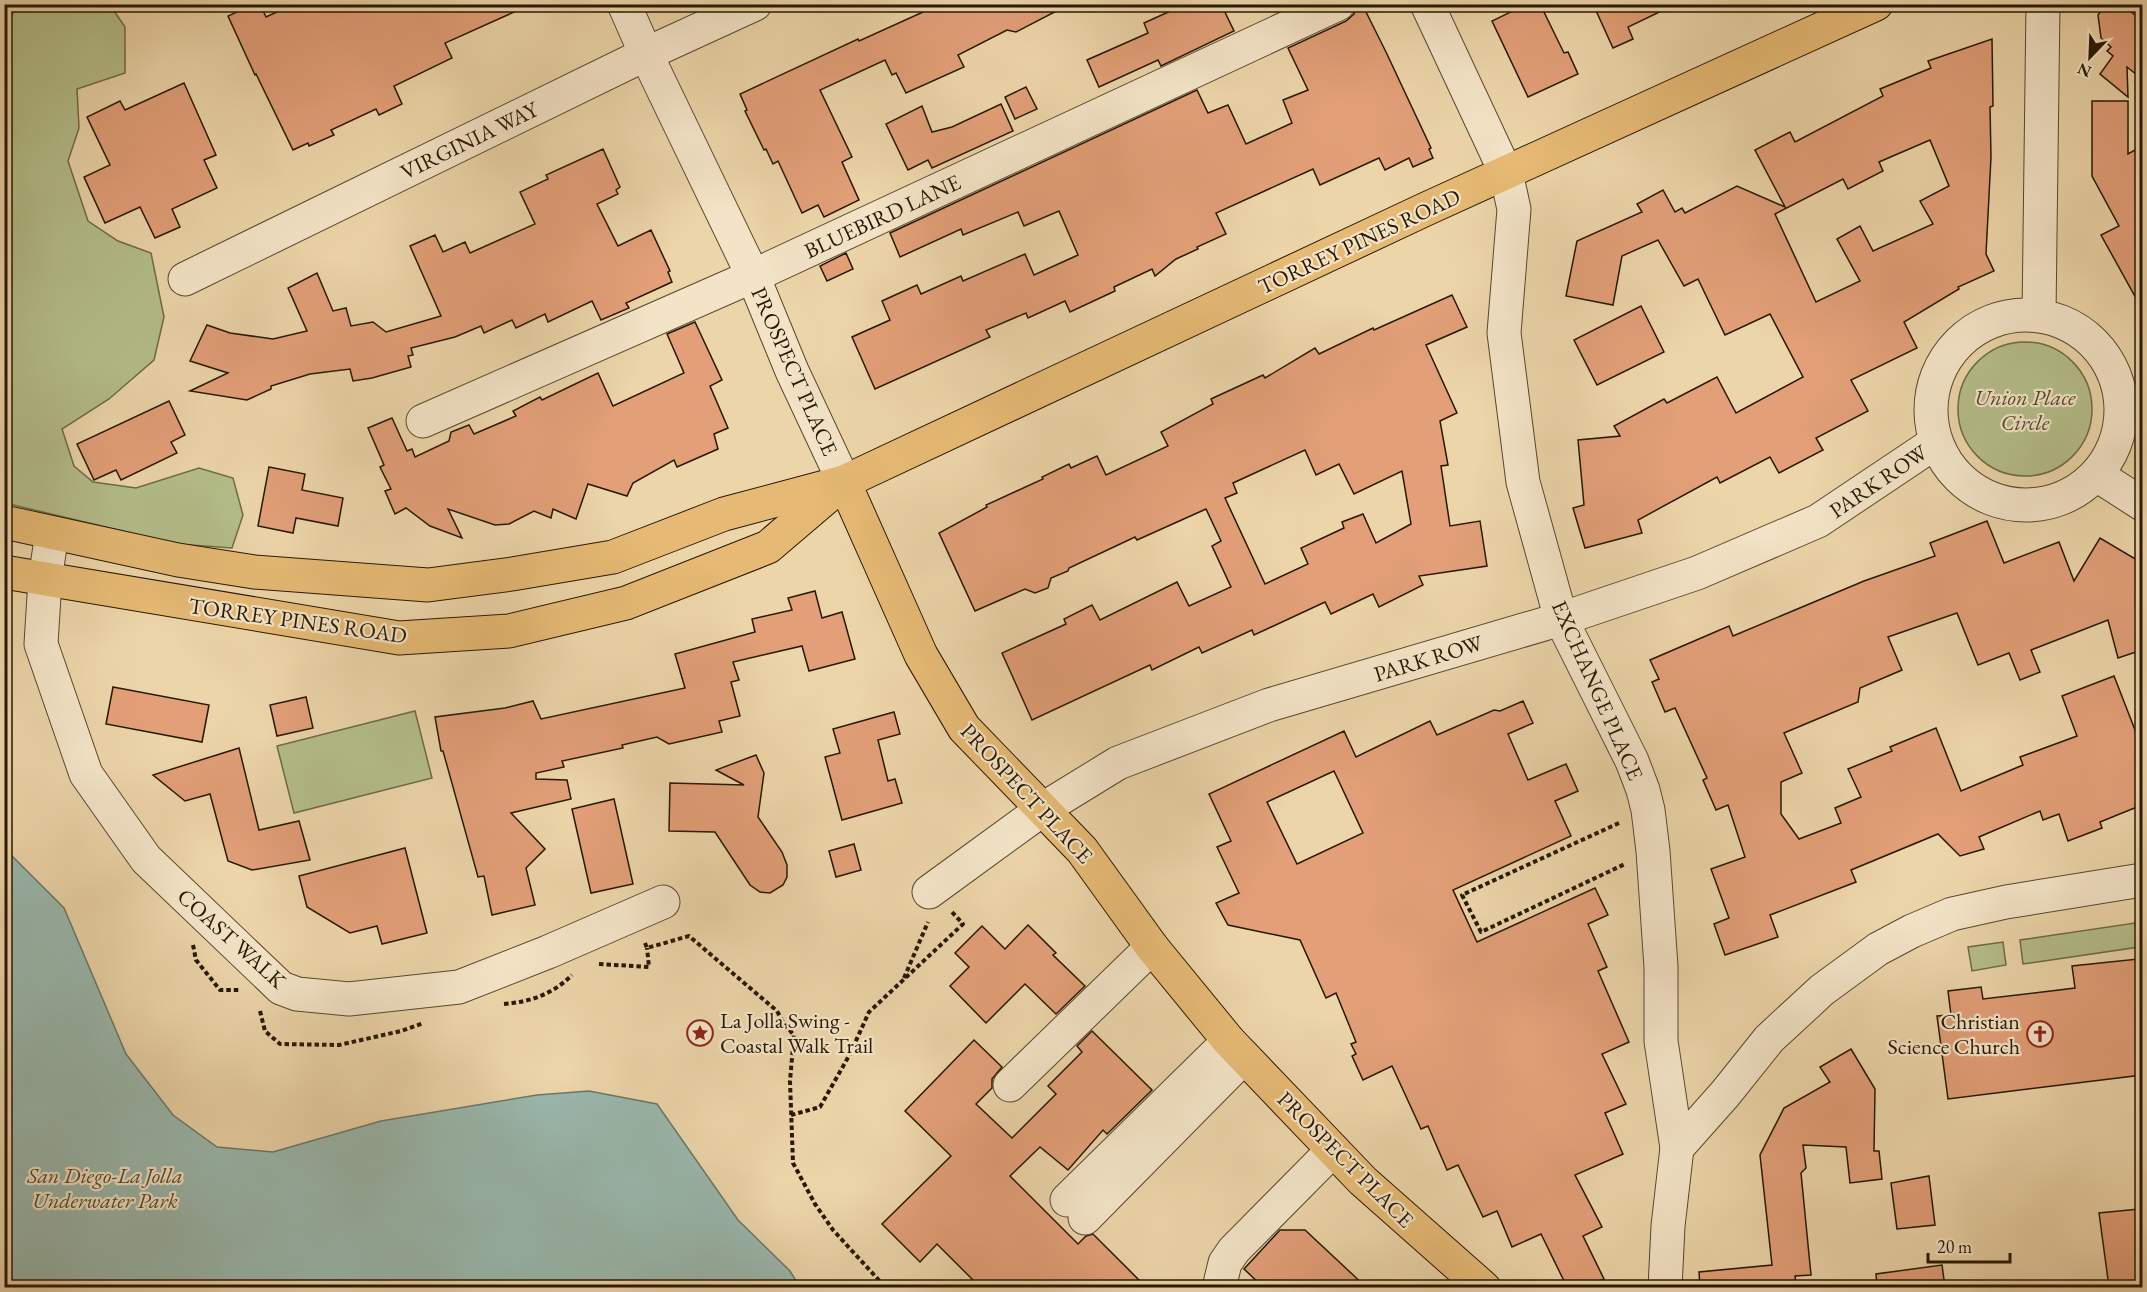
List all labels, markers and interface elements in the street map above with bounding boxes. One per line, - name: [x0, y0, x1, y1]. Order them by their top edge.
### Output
- north arrow: [2060, 27, 2120, 87]
- text: N: [2074, 58, 2094, 83]
- street label: VIRGINIA WAY: [396, 94, 544, 186]
- street label: BLUEBIRD LANE: [799, 168, 965, 265]
- street label: TORREY PINES ROAD: [1254, 182, 1465, 301]
- street label: PROSPECT PLACE: [744, 282, 845, 460]
- park label: Union Place Circle: [1975, 383, 2076, 437]
- street label: PARK ROW: [1824, 438, 1934, 525]
- street label: TORREY PINES ROAD: [187, 591, 409, 650]
- street label: EXCHANGE PLACE: [1545, 596, 1650, 785]
- street label: PARK ROW: [1370, 628, 1487, 689]
- street label: PROSPECT PLACE: [954, 717, 1099, 870]
- street label: COAST WALK: [171, 882, 293, 996]
- place label: La Jolla Swing - Coastal Walk Trail: [720, 1006, 873, 1060]
- place label: Christian Science Church: [1888, 1007, 2020, 1061]
- place icon: La Jolla Swing - Coastal Walk Trail: [685, 1018, 715, 1048]
- church icon: Christian Science Church: [2025, 1019, 2055, 1049]
- street label: PROSPECT PLACE: [1271, 1085, 1420, 1234]
- park label: San Diego-La Jolla Underwater Park: [26, 1161, 183, 1215]
- scale bar: [1928, 1226, 2010, 1264]
- text: 20 m: [1937, 1235, 1972, 1258]

